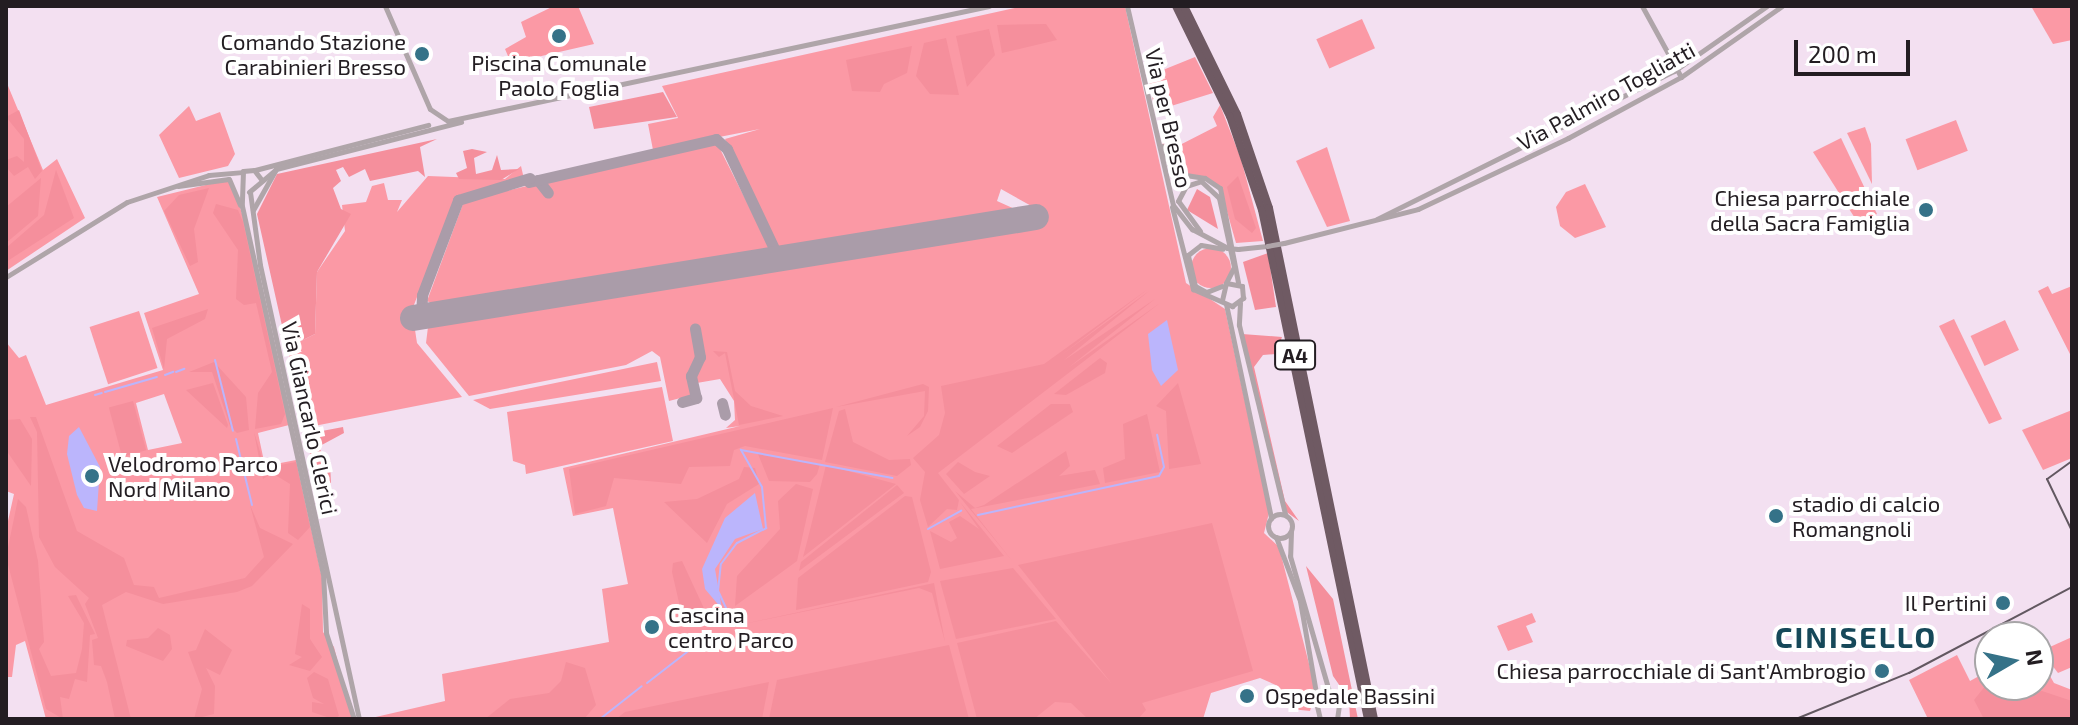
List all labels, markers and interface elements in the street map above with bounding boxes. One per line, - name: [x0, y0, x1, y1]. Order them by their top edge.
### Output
- scale bar: [1798, 24, 1914, 74]
- marker: Piscina Comunale Paolo Foglia: [550, 27, 568, 45]
- place label: Comando Stazione Carabinieri Bresso: [220, 28, 406, 80]
- street label: Via Palmiro Togliatti: [1512, 36, 1700, 156]
- text: 200 m: [1808, 39, 1877, 68]
- marker: Comando Stazione Carabinieri Bresso: [413, 45, 431, 63]
- street label: Via per Bresso: [1140, 45, 1198, 191]
- place label: Piscina Comunale Paolo Foglia: [471, 49, 647, 100]
- place label: Chiesa parrocchiale della Sacra Famiglia: [1710, 184, 1910, 236]
- marker: Chiesa parrocchiale della Sacra Famiglia: [1917, 201, 1935, 219]
- street label: Via Giancarlo Clerici: [277, 319, 343, 517]
- road number: A4: [1273, 339, 1317, 371]
- place label: Velodromo Parco Nord Milano: [108, 450, 278, 502]
- marker: Velodromo Parco Nord Milano: [83, 467, 101, 485]
- place label: stadio di calcio Romangnoli: [1792, 490, 1940, 542]
- marker: stadio di calcio Romangnoli: [1767, 507, 1785, 525]
- place label: Il Pertini: [1904, 590, 1987, 616]
- marker: Il Pertini: [1994, 594, 2012, 612]
- place label: Cascina centro Parco: [668, 601, 794, 652]
- marker: Cascina centro Parco: [643, 618, 661, 636]
- district label: CINISELLO: [1775, 618, 1937, 654]
- north arrow: [1974, 621, 2054, 701]
- text: N: [2022, 648, 2050, 667]
- place label: Chiesa parrocchiale di Sant'Ambrogio: [1497, 658, 1866, 684]
- marker: Chiesa parrocchiale di Sant'Ambrogio: [1873, 662, 1891, 680]
- place label: Ospedale Bassini: [1265, 683, 1435, 709]
- marker: Ospedale Bassini: [1236, 685, 1258, 707]

